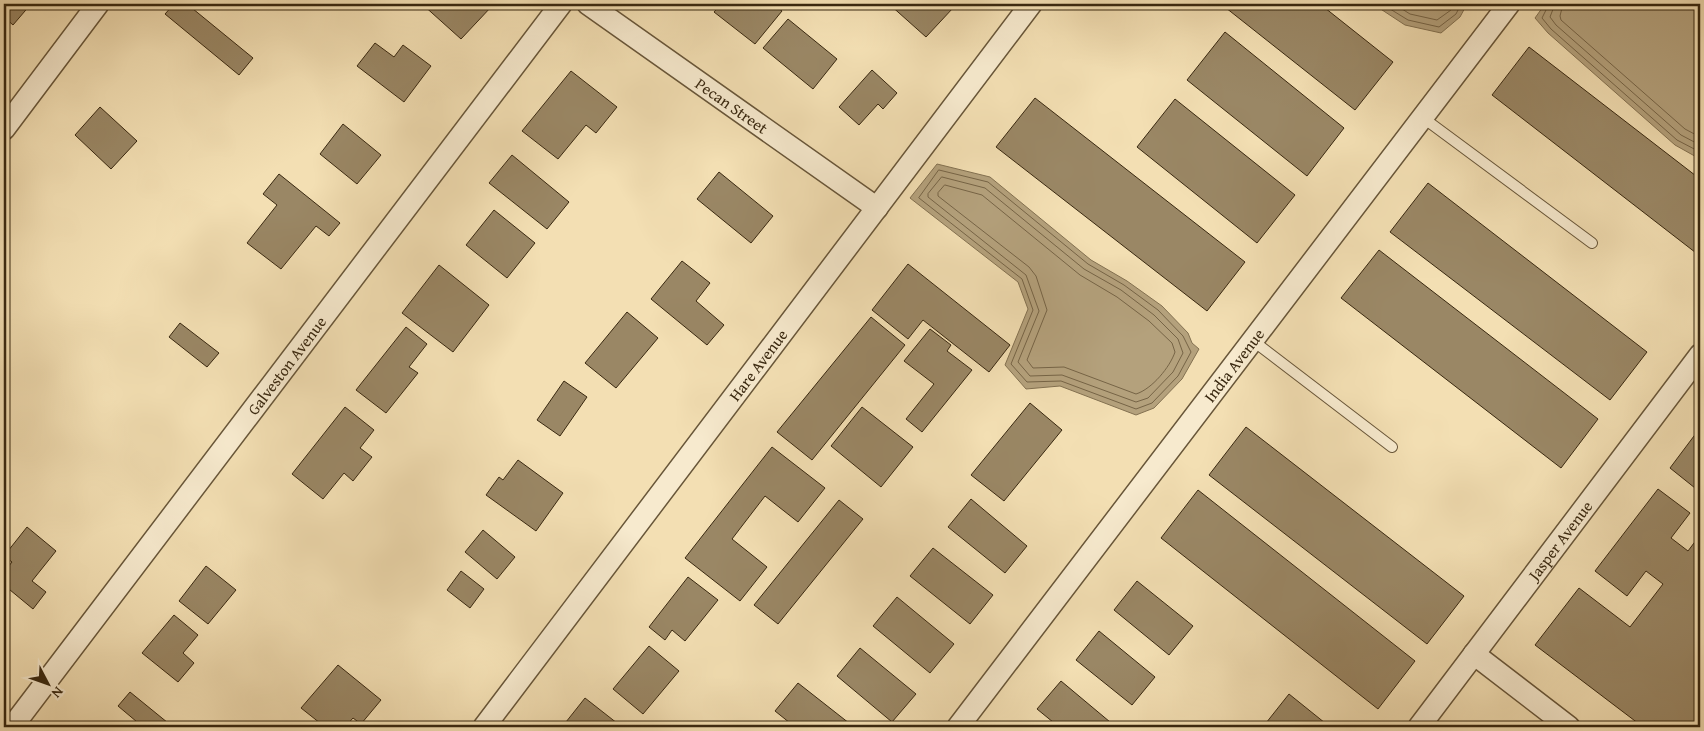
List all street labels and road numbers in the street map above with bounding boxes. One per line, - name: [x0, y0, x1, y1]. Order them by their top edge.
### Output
- street label: Pecan Street: [691, 72, 773, 140]
- street label: Galveston Avenue: [241, 311, 332, 420]
- street label: India Avenue: [1198, 323, 1270, 407]
- street label: Hare Avenue: [723, 324, 793, 406]
- street label: Jasper Avenue: [1521, 495, 1598, 587]

